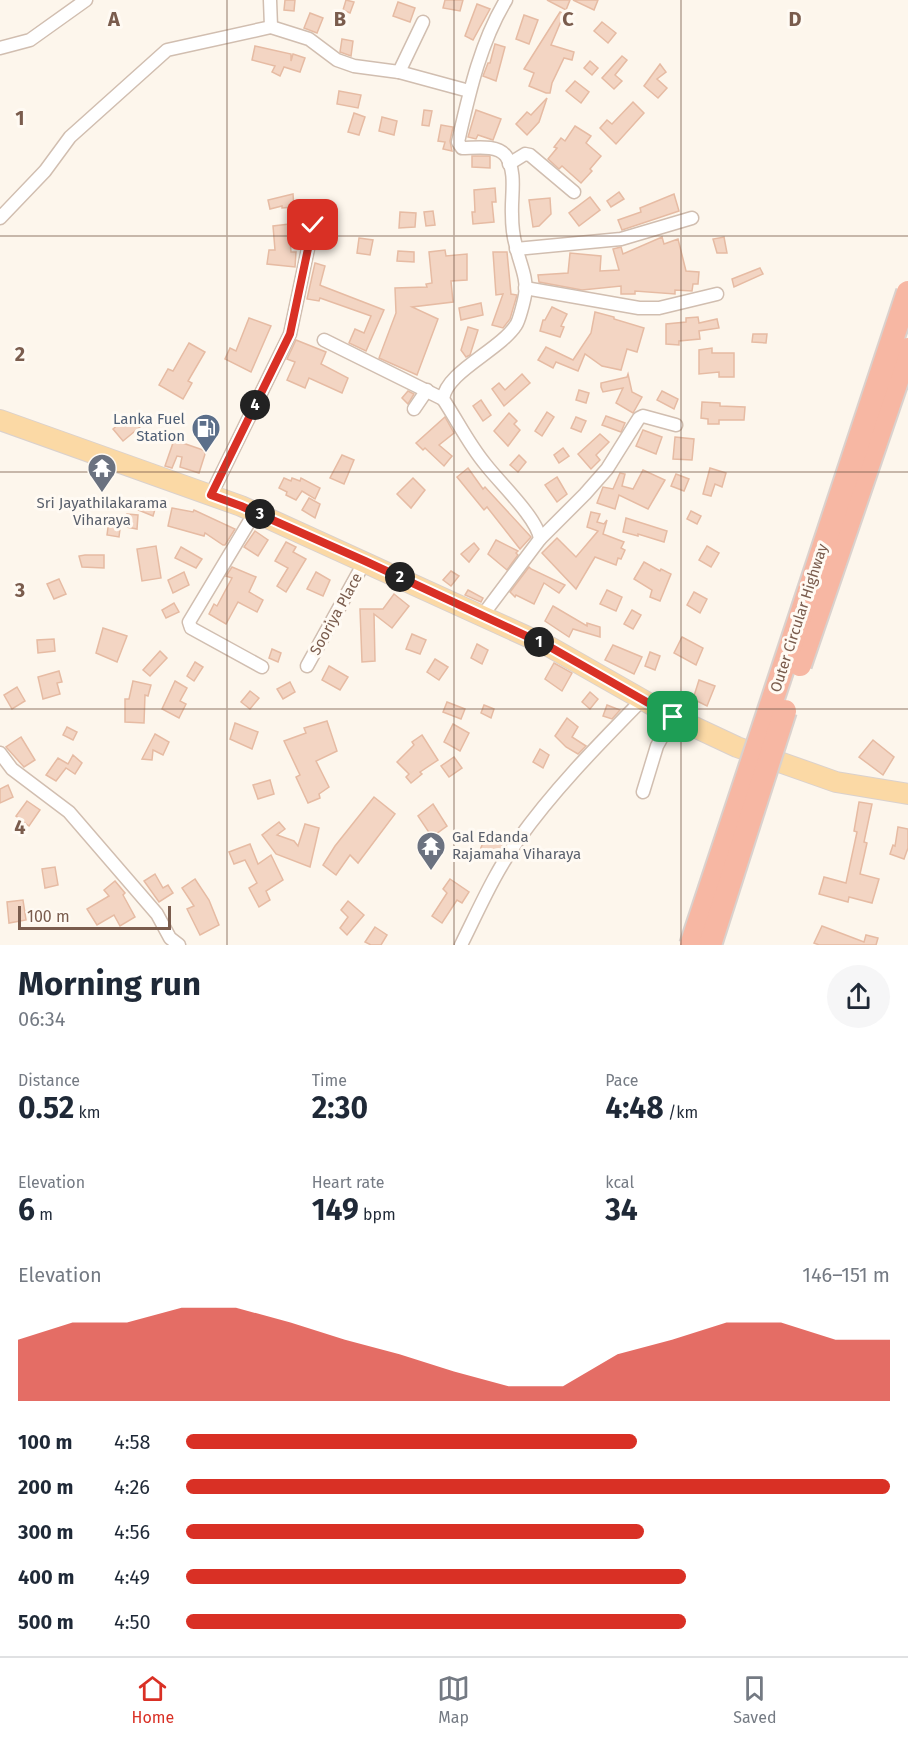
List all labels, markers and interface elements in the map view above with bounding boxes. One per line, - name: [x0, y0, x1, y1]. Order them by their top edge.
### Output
- text: A: [107, 7, 121, 31]
- text: B: [334, 7, 346, 31]
- text: C: [562, 7, 574, 31]
- text: D: [788, 7, 802, 31]
- text: 1: [15, 106, 25, 130]
- pin: [287, 199, 338, 250]
- icon: check: [296, 208, 329, 241]
- text: 2: [15, 342, 25, 366]
- pin: 4: [240, 390, 270, 420]
- text: 4: [250, 395, 260, 414]
- place label: Lanka Fuel Station: [113, 410, 186, 445]
- fuel station icon: Lanka Fuel Station: [190, 412, 222, 454]
- temple icon: Sri Jayathilakarama Viharaya: [86, 452, 118, 494]
- place label: Sri Jayathilakarama Viharaya: [37, 494, 167, 529]
- pin: 3: [245, 499, 275, 529]
- text: 3: [256, 504, 264, 523]
- street label: Outer Circular Highway: [766, 541, 832, 695]
- pin: 2: [385, 562, 415, 592]
- text: 2: [396, 567, 404, 586]
- street label: Sooriya Place: [306, 570, 366, 658]
- text: 3: [14, 578, 25, 602]
- pin: 1: [524, 627, 554, 657]
- text: 1: [535, 632, 543, 651]
- pin: [647, 691, 698, 742]
- icon: arrive: [656, 700, 689, 733]
- text: 4: [14, 815, 26, 839]
- place label: Gal Edanda Rajamaha Viharaya: [452, 828, 581, 863]
- temple icon: Gal Edanda Rajamaha Viharaya: [415, 830, 447, 872]
- scale bar: [18, 903, 171, 930]
- text: 100 m: [27, 907, 70, 926]
- text: Morning run: [18, 964, 201, 1004]
- button: share: [827, 965, 890, 1028]
- text: 06:34: [18, 1007, 65, 1031]
- text: Distance: [18, 1071, 80, 1090]
- text: Time: [312, 1071, 347, 1090]
- text: Pace: [605, 1071, 639, 1090]
- text: 0.52: [18, 1090, 74, 1126]
- text: 2:30: [312, 1090, 368, 1126]
- text: 4:48: [605, 1090, 664, 1126]
- text: km: [74, 1103, 100, 1122]
- text: /km: [664, 1103, 698, 1122]
- text: Elevation: [18, 1173, 85, 1192]
- text: Heart rate: [312, 1173, 385, 1192]
- text: kcal: [605, 1173, 634, 1192]
- text: 6: [18, 1192, 35, 1228]
- text: 149: [312, 1192, 359, 1228]
- text: 34: [605, 1192, 638, 1228]
- text: m: [35, 1205, 53, 1224]
- text: bpm: [359, 1205, 396, 1224]
- text: Elevation: [18, 1263, 102, 1287]
- text: 146–151 m: [802, 1263, 890, 1287]
- text: 100 m: [18, 1430, 72, 1454]
- text: 4:58: [114, 1430, 151, 1454]
- text: 200 m: [18, 1475, 73, 1499]
- text: 4:26: [114, 1475, 150, 1499]
- text: 300 m: [18, 1520, 73, 1544]
- text: 4:56: [114, 1520, 150, 1544]
- text: 400 m: [18, 1565, 74, 1589]
- text: 4:49: [114, 1565, 150, 1589]
- text: 500 m: [18, 1610, 74, 1634]
- text: 4:50: [114, 1610, 151, 1634]
- tab: Home: [132, 1672, 174, 1727]
- tab: Map: [437, 1672, 470, 1727]
- tab: Saved: [733, 1672, 776, 1727]

